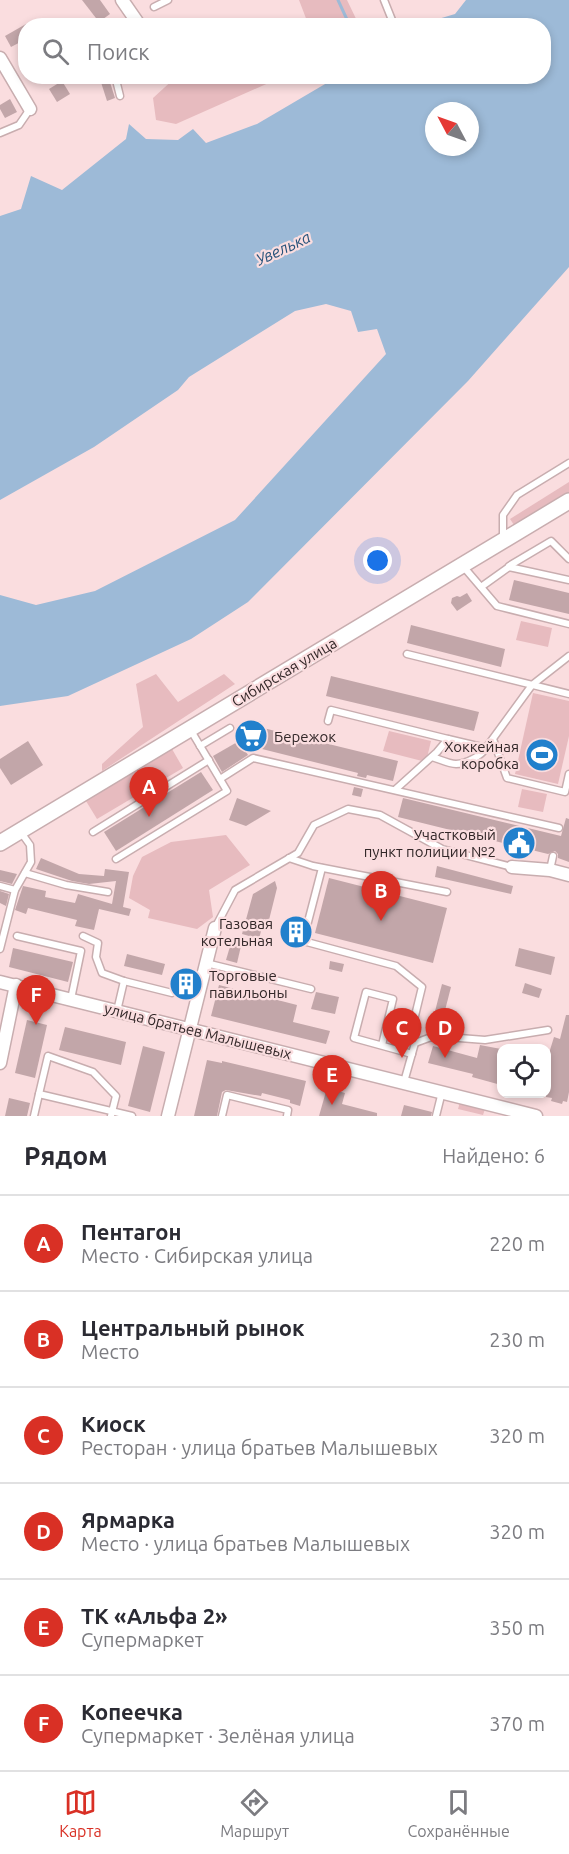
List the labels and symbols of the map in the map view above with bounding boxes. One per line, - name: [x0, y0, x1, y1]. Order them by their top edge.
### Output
- north arrow: [425, 102, 479, 156]
- water label: Увелька: [252, 227, 314, 269]
- your location: [363, 546, 392, 575]
- street label: Сибирская улица: [228, 634, 340, 710]
- supermarket icon: Бережок: [233, 718, 269, 754]
- place label: Бережок: [274, 728, 336, 745]
- sports icon: Хоккейная коробка: [524, 737, 560, 773]
- place label: Хоккейная коробка: [444, 738, 519, 772]
- pin: A: [130, 768, 168, 817]
- public building icon: Участковый пункт полиции №2: [501, 825, 537, 861]
- place label: Участковый пункт полиции №2: [364, 826, 496, 860]
- pin: B: [362, 872, 400, 921]
- building icon: Газовая котельная: [278, 914, 314, 950]
- place label: Газовая котельная: [201, 915, 273, 949]
- building icon: Торговые павильоны: [168, 966, 204, 1002]
- place label: Торговые павильоны: [209, 967, 288, 1001]
- pin: F: [16, 976, 56, 1025]
- street label: улица братьев Малышевых: [103, 999, 294, 1063]
- pin: C: [382, 1008, 422, 1058]
- pin: D: [426, 1008, 464, 1058]
- pin: E: [312, 1056, 352, 1105]

